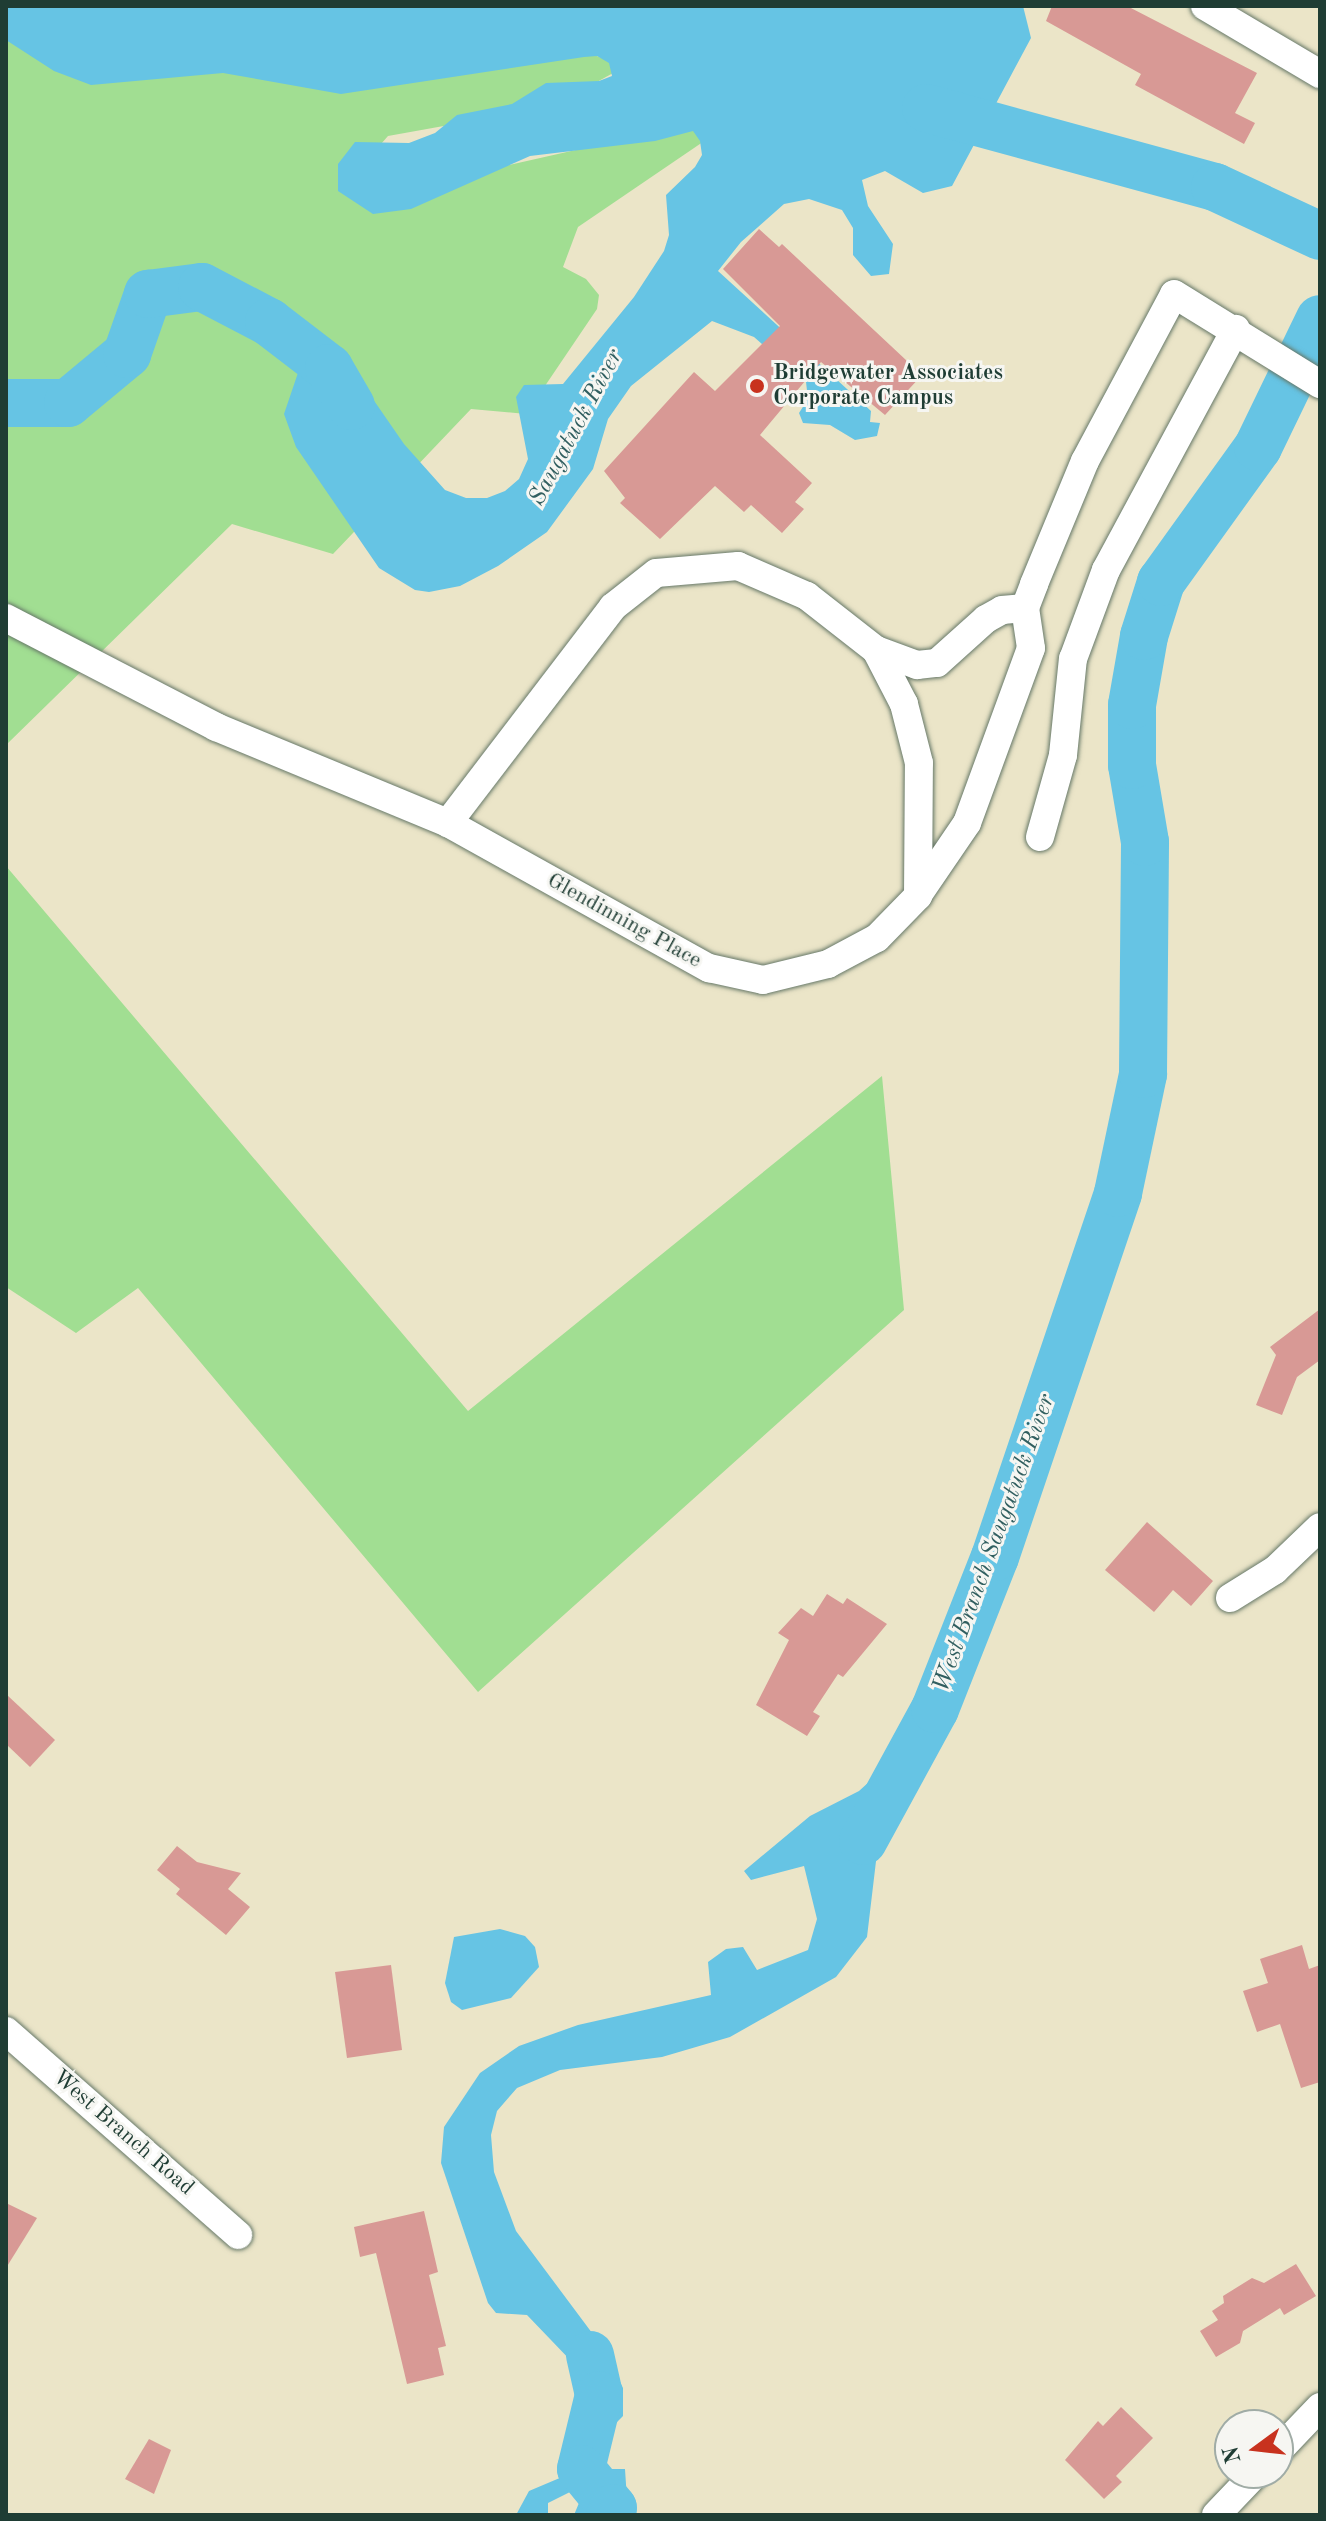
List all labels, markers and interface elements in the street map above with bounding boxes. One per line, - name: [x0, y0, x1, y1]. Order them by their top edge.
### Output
- water label: Saugatuck River: [524, 345, 630, 511]
- place label: Bridgewater Associates Corporate Campus: [773, 360, 1003, 412]
- marker: Bridgewater Associates Corporate Campus: [748, 377, 766, 395]
- street label: Glendinning Place: [542, 868, 706, 974]
- water label: West Branch Saugatuck River: [928, 1391, 1062, 1697]
- street label: West Branch Road: [47, 2064, 199, 2202]
- north arrow: [1214, 2409, 1294, 2489]
- text: N: [1220, 2444, 1246, 2466]

